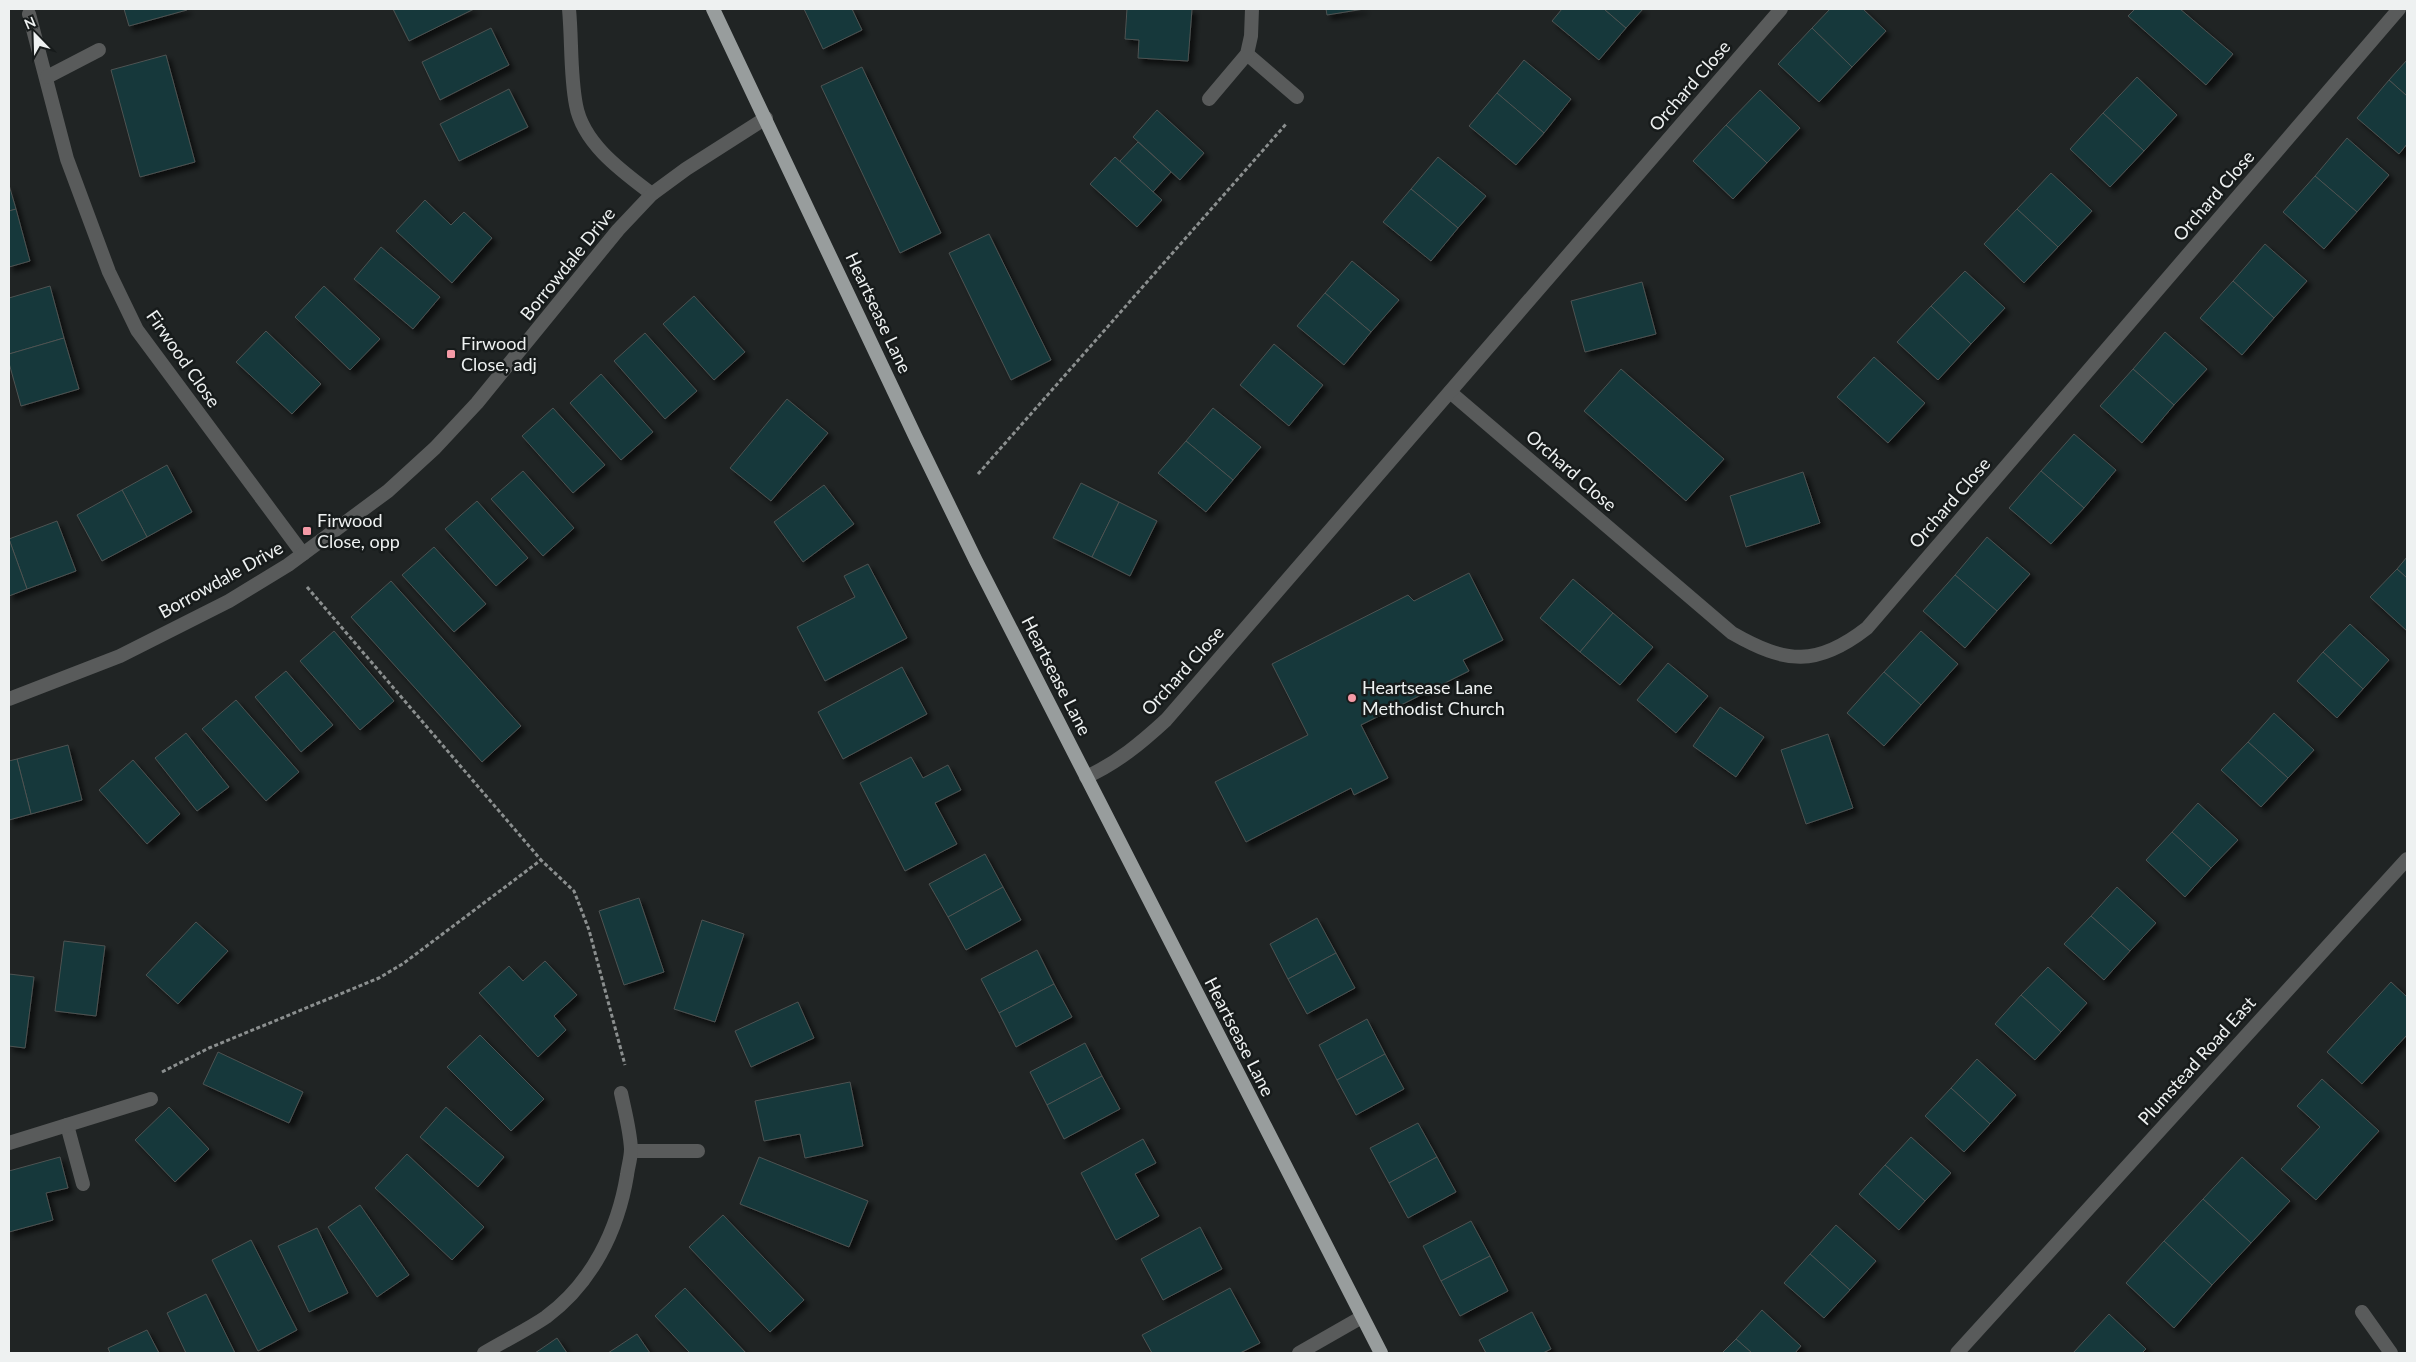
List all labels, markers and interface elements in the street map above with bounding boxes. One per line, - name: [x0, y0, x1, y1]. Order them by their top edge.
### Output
- north arrow: [10, 10, 60, 60]
- text: N: [21, 13, 38, 33]
- street label: Orchard Close: [1644, 36, 1735, 135]
- street label: Orchard Close: [2168, 146, 2259, 245]
- street label: Borrowdale Drive: [515, 203, 619, 324]
- street label: Heartsease Lane: [841, 249, 917, 377]
- street label: Firwood Close: [142, 305, 225, 411]
- place label: Firwood Close, adj: [461, 332, 537, 375]
- marker: Firwood Close, adj: [445, 348, 457, 360]
- street label: Orchard Close: [1522, 425, 1621, 516]
- street label: Orchard Close: [1904, 453, 1995, 552]
- place label: Firwood Close, opp: [317, 509, 400, 552]
- marker: Firwood Close, opp: [301, 525, 313, 537]
- street label: Borrowdale Drive: [154, 536, 287, 622]
- street label: Heartsease Lane: [1017, 612, 1096, 739]
- street label: Orchard Close: [1136, 621, 1228, 720]
- place label: Heartsease Lane Methodist Church: [1362, 676, 1505, 719]
- marker: Heartsease Lane Methodist Church: [1346, 692, 1358, 704]
- street label: Heartsease Lane: [1200, 973, 1279, 1100]
- street label: Plumstead Road East: [2133, 991, 2260, 1129]

